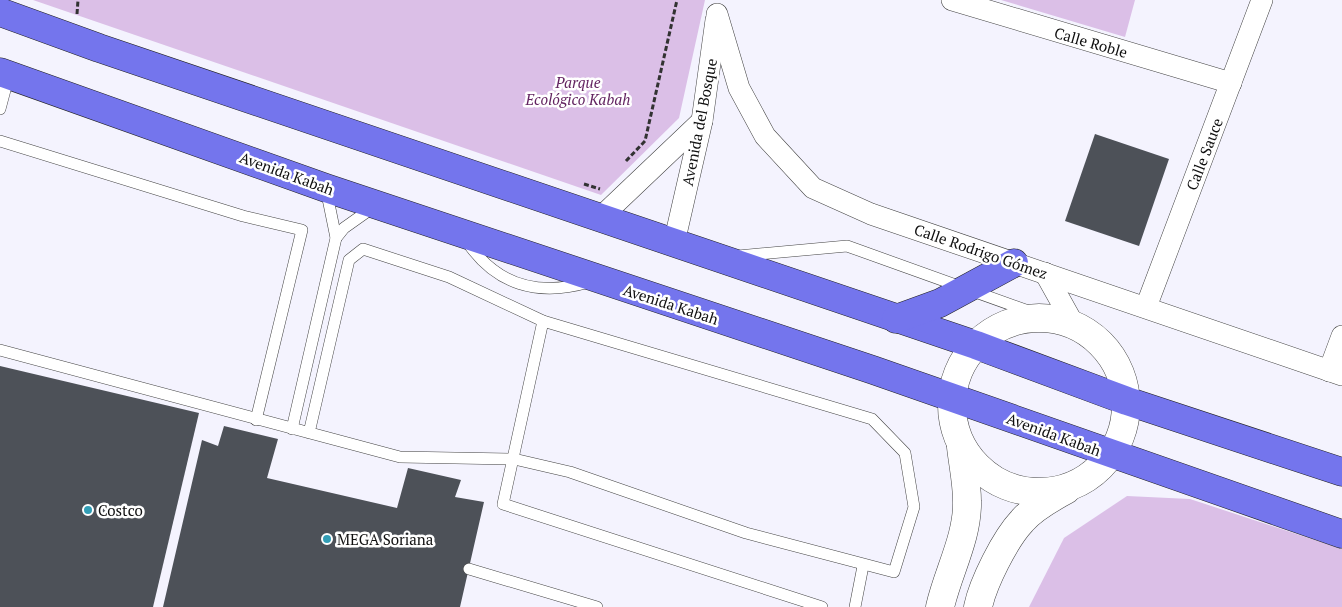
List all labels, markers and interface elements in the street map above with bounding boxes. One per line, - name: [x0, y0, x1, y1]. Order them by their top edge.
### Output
- street label: Calle Roble: [1052, 22, 1130, 62]
- street label: Avenida del Bosque: [677, 57, 721, 187]
- park label: Parque Ecológico Kabah: [525, 72, 630, 109]
- street label: Calle Sauce: [1181, 115, 1227, 193]
- street label: Avenida Kabah: [237, 147, 337, 199]
- street label: Calle Rodrigo Gómez: [912, 219, 1050, 283]
- street label: Avenida Kabah: [621, 279, 721, 329]
- street label: Avenida Kabah: [1004, 408, 1104, 460]
- place label: Costco: [98, 500, 143, 520]
- marker: Costco: [82, 504, 94, 516]
- place label: MEGA Soriana: [337, 529, 434, 549]
- marker: MEGA Soriana: [321, 533, 333, 545]

